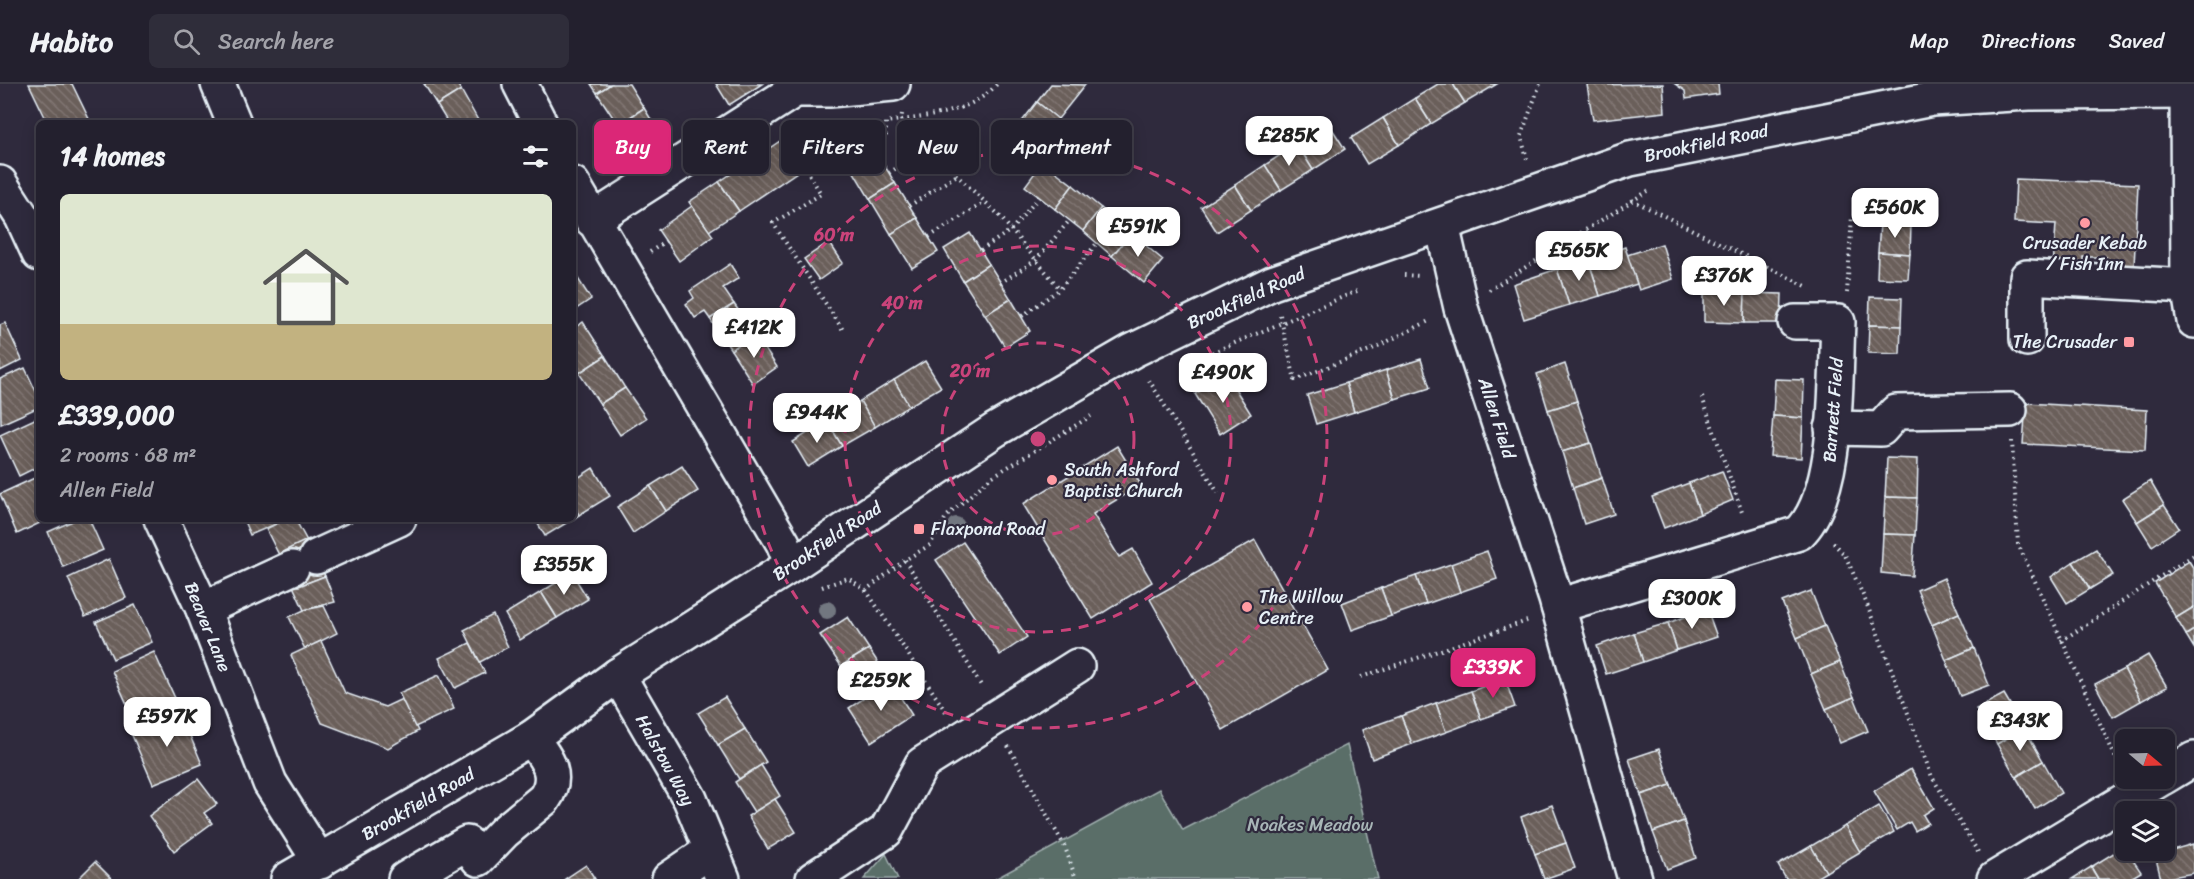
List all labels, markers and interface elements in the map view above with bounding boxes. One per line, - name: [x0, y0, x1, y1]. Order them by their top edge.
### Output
- search box: [149, 14, 569, 68]
- text: Habito: [30, 17, 113, 66]
- text: Search here: [218, 22, 334, 61]
- text: Map: [1910, 22, 1948, 60]
- text: Directions: [1981, 22, 2076, 60]
- text: Saved: [2109, 22, 2164, 60]
- icon: search: [170, 25, 203, 58]
- street label: Brookfield Road: [1641, 114, 1773, 172]
- pin: £285K: [1247, 116, 1331, 167]
- text: £285K: [1260, 118, 1318, 153]
- chip: Buy: [594, 120, 671, 174]
- chip: Rent: [683, 120, 769, 174]
- chip: Filters: [781, 120, 885, 174]
- chip: New: [897, 120, 979, 174]
- chip: Apartment: [991, 120, 1132, 174]
- text: 14 homes: [60, 133, 165, 179]
- icon: filters: [519, 140, 552, 173]
- pin: £560K: [1853, 188, 1937, 239]
- text: £560K: [1866, 190, 1924, 225]
- pin: £591K: [1096, 207, 1180, 258]
- text: £591K: [1110, 209, 1166, 244]
- marker: Crusader Kebab / Fish Inn: [2078, 216, 2092, 230]
- text: 60 m: [813, 219, 854, 251]
- place label: Crusader Kebab / Fish Inn: [2023, 227, 2148, 280]
- pin: £565K: [1537, 231, 1621, 282]
- icon: home: [252, 233, 360, 341]
- text: £565K: [1550, 233, 1608, 268]
- pin: £376K: [1682, 256, 1766, 307]
- street label: Brookfield Road: [1182, 257, 1312, 338]
- text: £376K: [1696, 258, 1752, 293]
- text: 40 m: [880, 287, 923, 319]
- pin: £412K: [712, 308, 796, 359]
- text: £412K: [726, 310, 782, 345]
- place label: The Crusader: [2013, 326, 2119, 358]
- marker: The Crusader: [2122, 335, 2136, 349]
- pin: £490K: [1181, 353, 1265, 404]
- text: 20 m: [949, 355, 990, 387]
- text: £490K: [1193, 355, 1253, 390]
- street label: Barnett Field: [1813, 355, 1853, 463]
- street label: Allen Field: [1469, 372, 1526, 464]
- text: £339,000: [60, 392, 175, 438]
- pin: £944K: [775, 393, 859, 444]
- text: £944K: [787, 395, 847, 430]
- centre of rings: [1028, 429, 1048, 449]
- text: 2 rooms · 68 m²: [60, 438, 196, 473]
- place label: South Ashford Baptist Church: [1064, 454, 1183, 507]
- text: Allen Field: [60, 473, 153, 508]
- marker: South Ashford Baptist Church: [1045, 473, 1059, 487]
- street label: Brookfield Road: [766, 492, 890, 590]
- place label: Flaxpond Road: [931, 513, 1047, 545]
- marker: Flaxpond Road: [912, 522, 926, 536]
- pin: £355K: [522, 545, 606, 596]
- text: £355K: [535, 547, 593, 582]
- street label: Beaver Lane: [175, 577, 241, 677]
- pin: £300K: [1650, 579, 1734, 630]
- place label: The Willow Centre: [1259, 581, 1344, 634]
- text: £300K: [1662, 581, 1722, 616]
- marker: The Willow Centre: [1240, 600, 1254, 614]
- pin: £339K: [1451, 648, 1535, 699]
- text: £339K: [1465, 650, 1522, 685]
- pin: £259K: [839, 661, 923, 712]
- text: £259K: [852, 663, 910, 698]
- pin: £597K: [125, 697, 209, 748]
- text: £597K: [138, 699, 196, 734]
- pin: £343K: [1978, 701, 2062, 752]
- text: £343K: [1991, 703, 2049, 738]
- street label: Halstow Way: [627, 708, 704, 812]
- north arrow: [2115, 729, 2175, 789]
- map controls: [2115, 729, 2175, 861]
- street label: Brookfield Road: [355, 758, 482, 849]
- button: layers: [2115, 801, 2175, 861]
- park label: Noakes Meadow: [1247, 809, 1373, 841]

